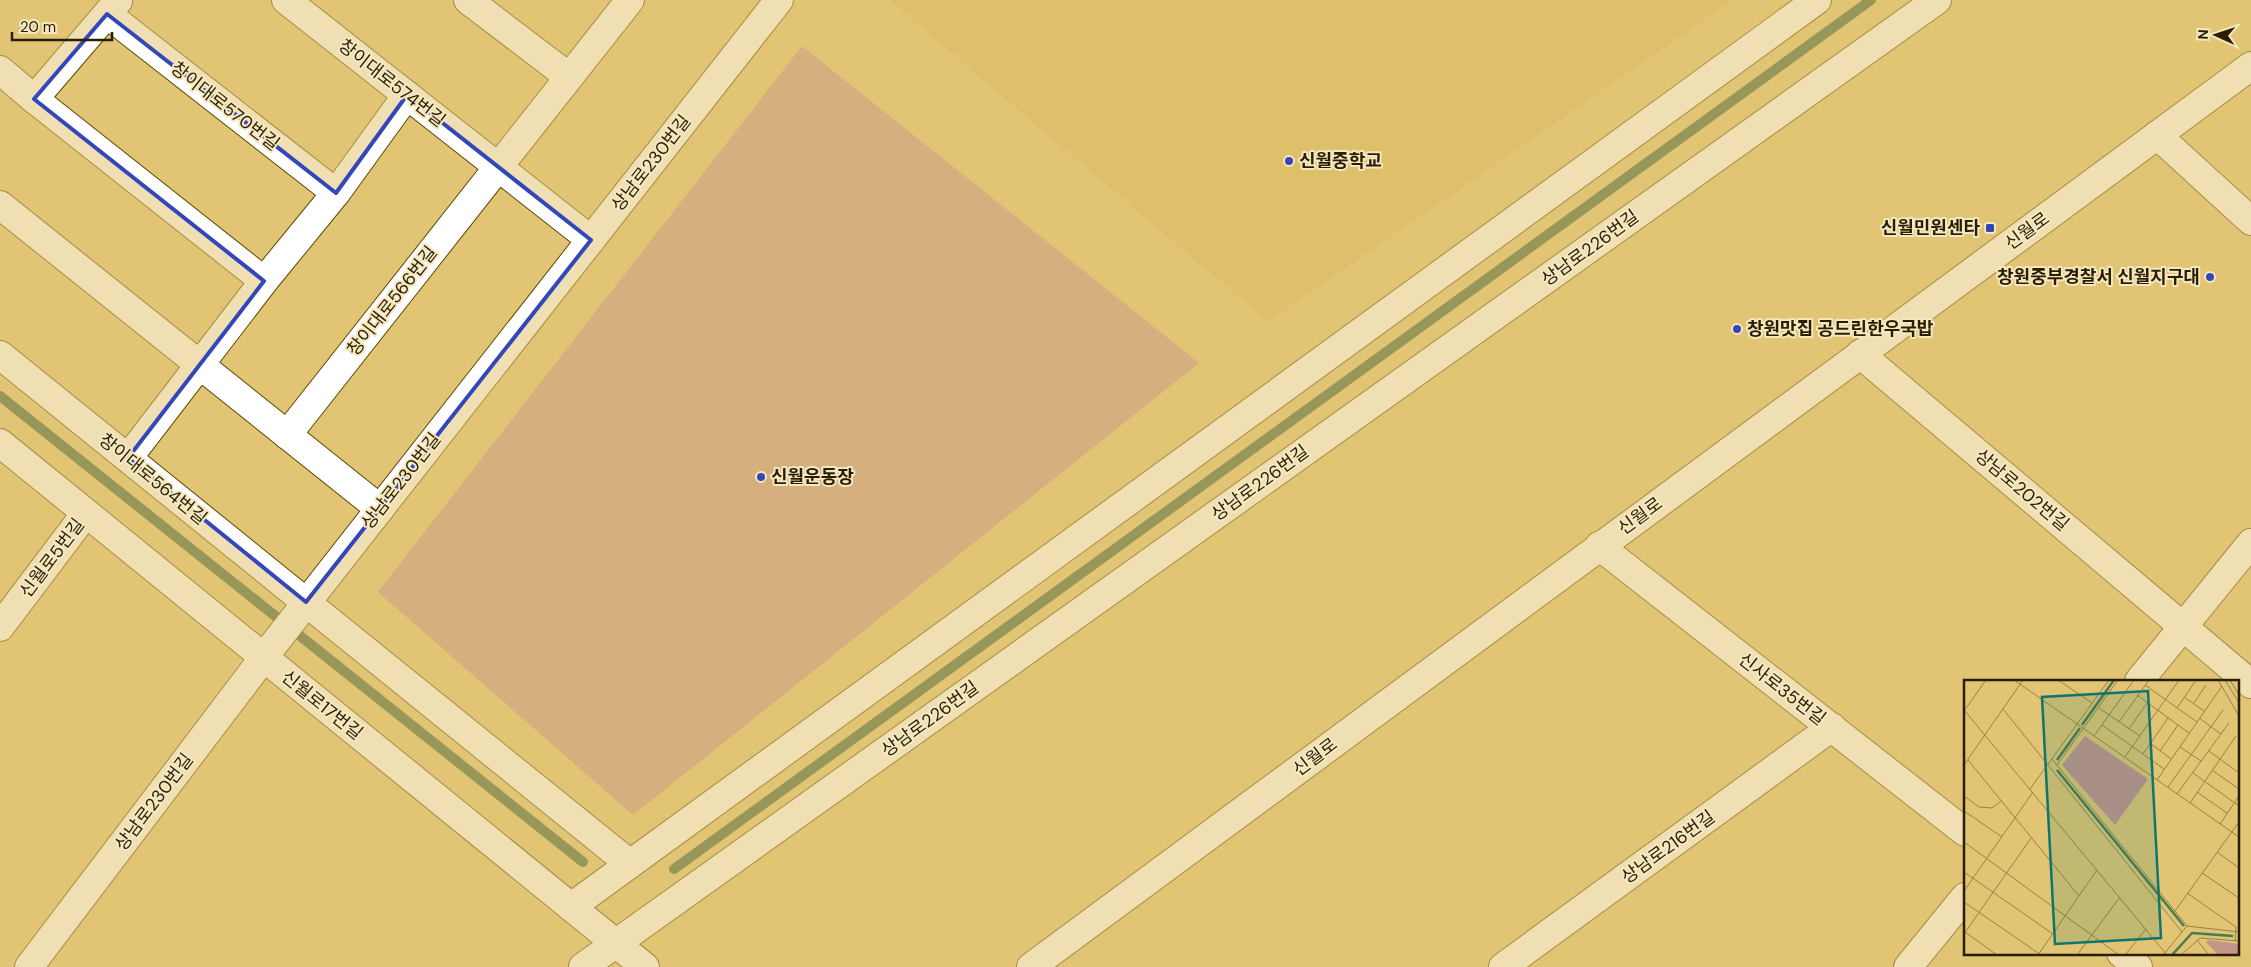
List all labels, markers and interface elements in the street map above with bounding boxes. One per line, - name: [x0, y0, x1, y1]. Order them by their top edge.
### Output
- scale bar: [12, 10, 112, 42]
- north arrow: [2191, 10, 2241, 60]
- text: 20 m: [20, 17, 56, 37]
- text: N: [2194, 29, 2212, 40]
- street label: 창이대로574번길: [334, 34, 450, 132]
- street label: 창이대로570번길: [166, 56, 284, 156]
- street label: 상남로230번길: [606, 110, 696, 216]
- place label: 신월중학교: [1299, 149, 1382, 173]
- marker: 신월중학교: [1283, 155, 1295, 167]
- street label: 상남로226번길: [1536, 205, 1644, 291]
- street label: 신월로: [2000, 207, 2054, 255]
- place label: 신월민원센타: [1881, 216, 1980, 240]
- marker: 신월민원센타: [1984, 222, 1996, 234]
- street label: 창이대로566번길: [342, 241, 442, 361]
- place label: 창원중부경찰서 신월지구대: [1997, 265, 2200, 289]
- marker: 창원중부경찰서 신월지구대: [2204, 271, 2216, 283]
- place label: 창원맛집 공드린한우국밥: [1747, 317, 1934, 341]
- marker: 창원맛집 공드린한우국밥: [1731, 323, 1743, 335]
- street label: 창이대로564번길: [94, 428, 212, 530]
- street label: 상남로230번길: [356, 428, 446, 534]
- street label: 상남로226번길: [1206, 440, 1314, 526]
- street label: 상남로202번길: [1970, 444, 2074, 536]
- place label: 신월운동장: [771, 465, 854, 489]
- marker: 신월운동장: [755, 471, 767, 483]
- street label: 신월로: [1613, 492, 1667, 540]
- street label: 신월로5번길: [14, 513, 90, 603]
- street label: 신사로35번길: [1733, 647, 1831, 731]
- street label: 신월로17번길: [276, 665, 368, 745]
- street label: 상남로226번길: [876, 676, 984, 762]
- inset map: [1964, 680, 2238, 954]
- street label: 신월로: [1288, 732, 1342, 782]
- street label: 상남로230번길: [109, 748, 199, 856]
- street label: 상남로216번길: [1616, 805, 1720, 889]

